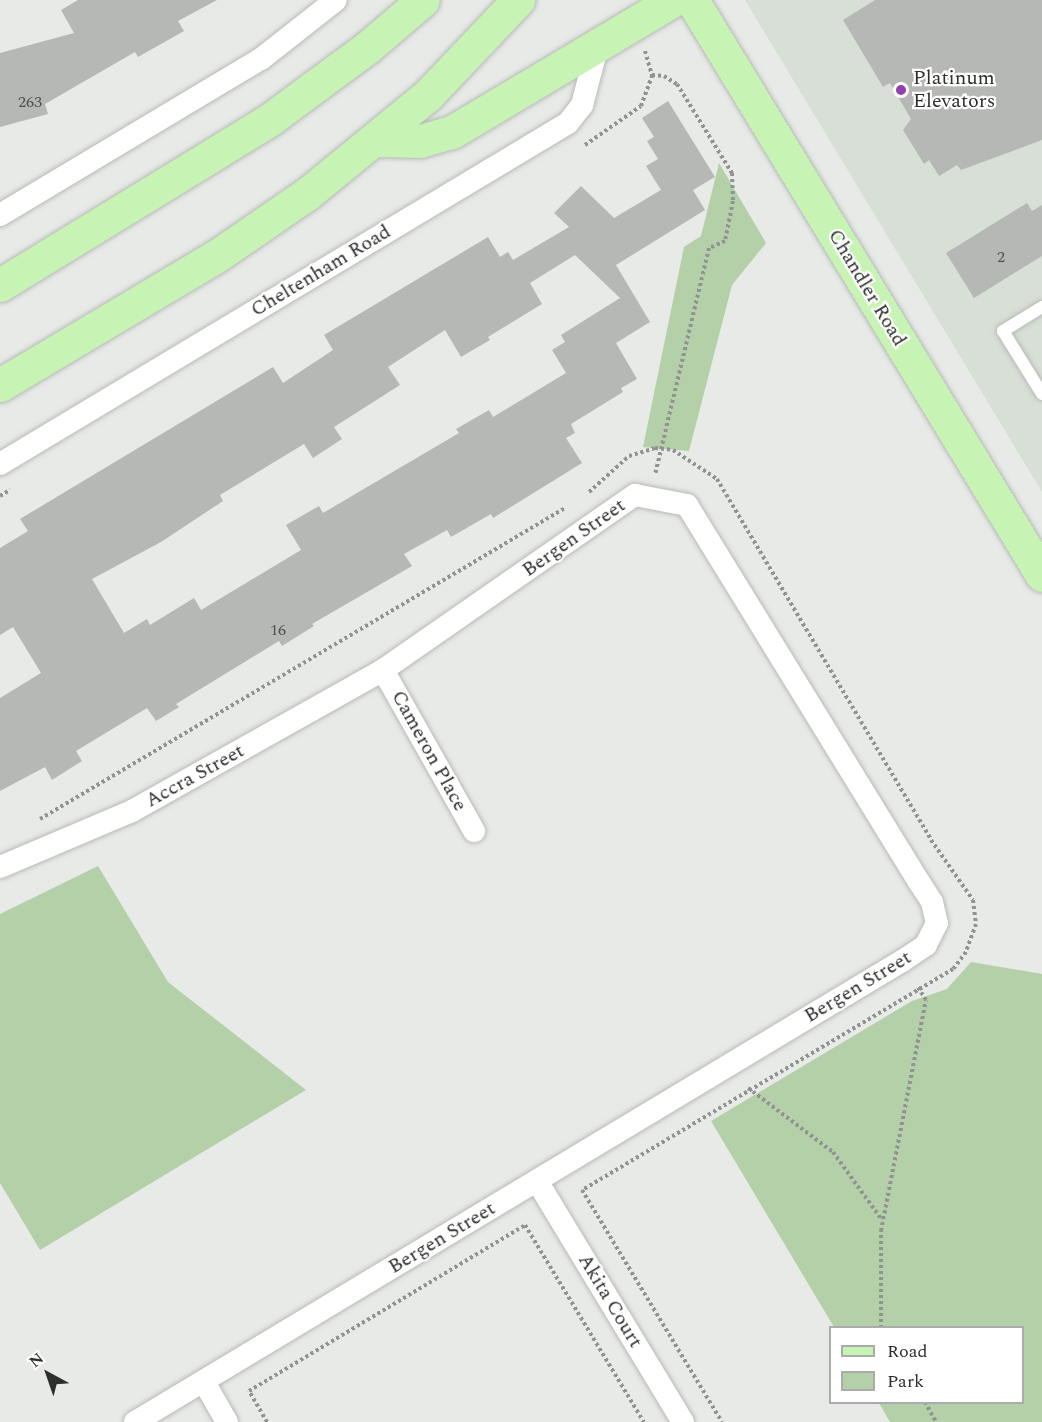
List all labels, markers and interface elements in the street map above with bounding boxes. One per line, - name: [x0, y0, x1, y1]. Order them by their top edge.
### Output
- place label: Platinum Elevators: [913, 66, 995, 113]
- marker: Platinum Elevators: [894, 83, 908, 97]
- house number: 263: [18, 92, 42, 112]
- street label: Cheltenham Road: [247, 220, 395, 322]
- street label: Chandler Road: [823, 225, 911, 351]
- house number: 2: [997, 247, 1005, 267]
- street label: Bergen Street: [518, 494, 630, 582]
- house number: 16: [270, 620, 286, 640]
- street label: Cameron Place: [386, 686, 472, 816]
- street label: Accra Street: [141, 739, 249, 813]
- street label: Bergen Street: [800, 946, 916, 1028]
- street label: Bergen Street: [384, 1197, 500, 1279]
- street label: Akita Court: [573, 1250, 647, 1352]
- legend: [829, 1326, 1024, 1404]
- text: Road: [887, 1338, 928, 1365]
- north arrow: [18, 1344, 78, 1404]
- text: N: [24, 1347, 49, 1374]
- text: Park: [887, 1368, 924, 1395]

